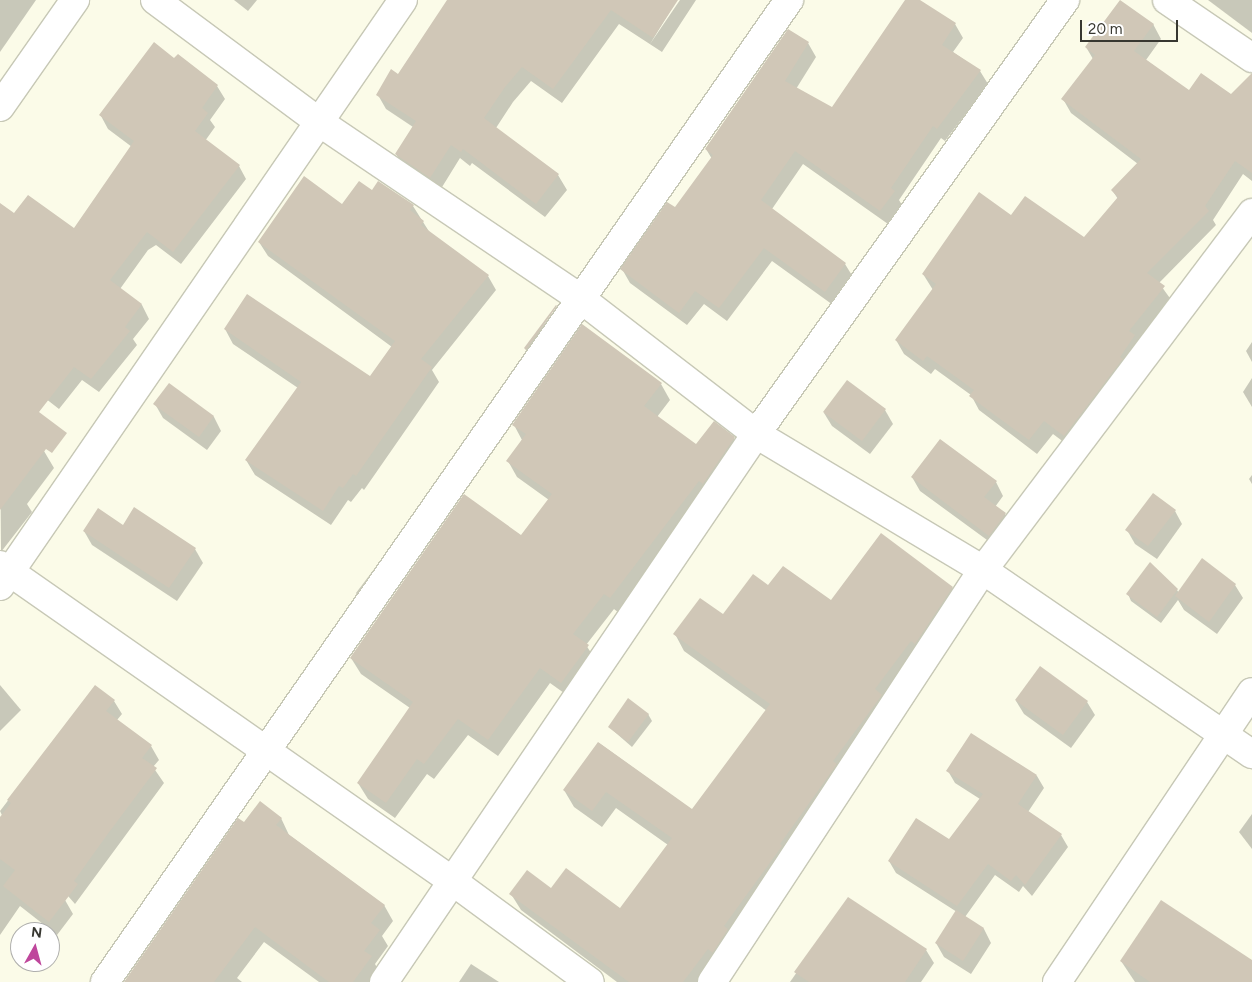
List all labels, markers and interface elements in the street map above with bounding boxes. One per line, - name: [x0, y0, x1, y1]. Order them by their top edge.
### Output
- scale bar: [1082, 10, 1180, 42]
- text: 20 m: [1088, 20, 1122, 38]
- north arrow: [10, 922, 60, 972]
- text: N: [30, 924, 43, 942]

